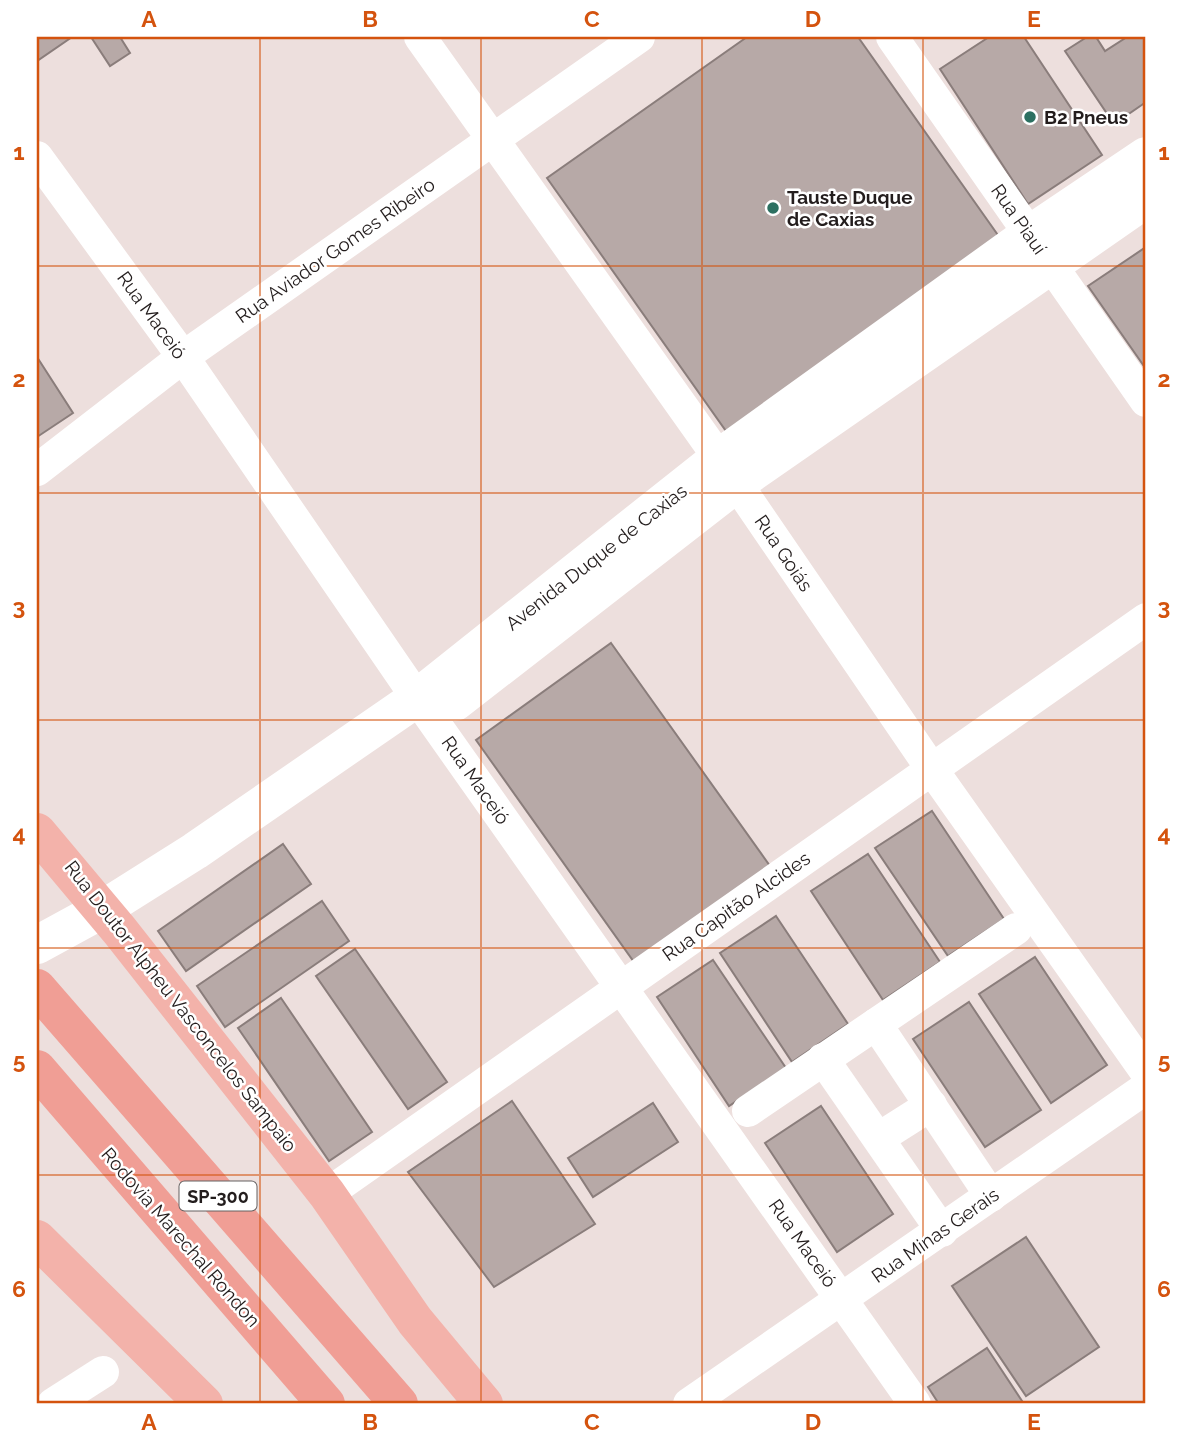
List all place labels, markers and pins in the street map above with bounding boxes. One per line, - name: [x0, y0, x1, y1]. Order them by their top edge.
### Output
- place label: B2 Pneus: [1044, 106, 1128, 128]
- marker: B2 Pneus: [1022, 109, 1038, 125]
- place label: Tauste Duque de Caxias: [787, 186, 913, 230]
- marker: Tauste Duque de Caxias: [765, 200, 781, 216]

